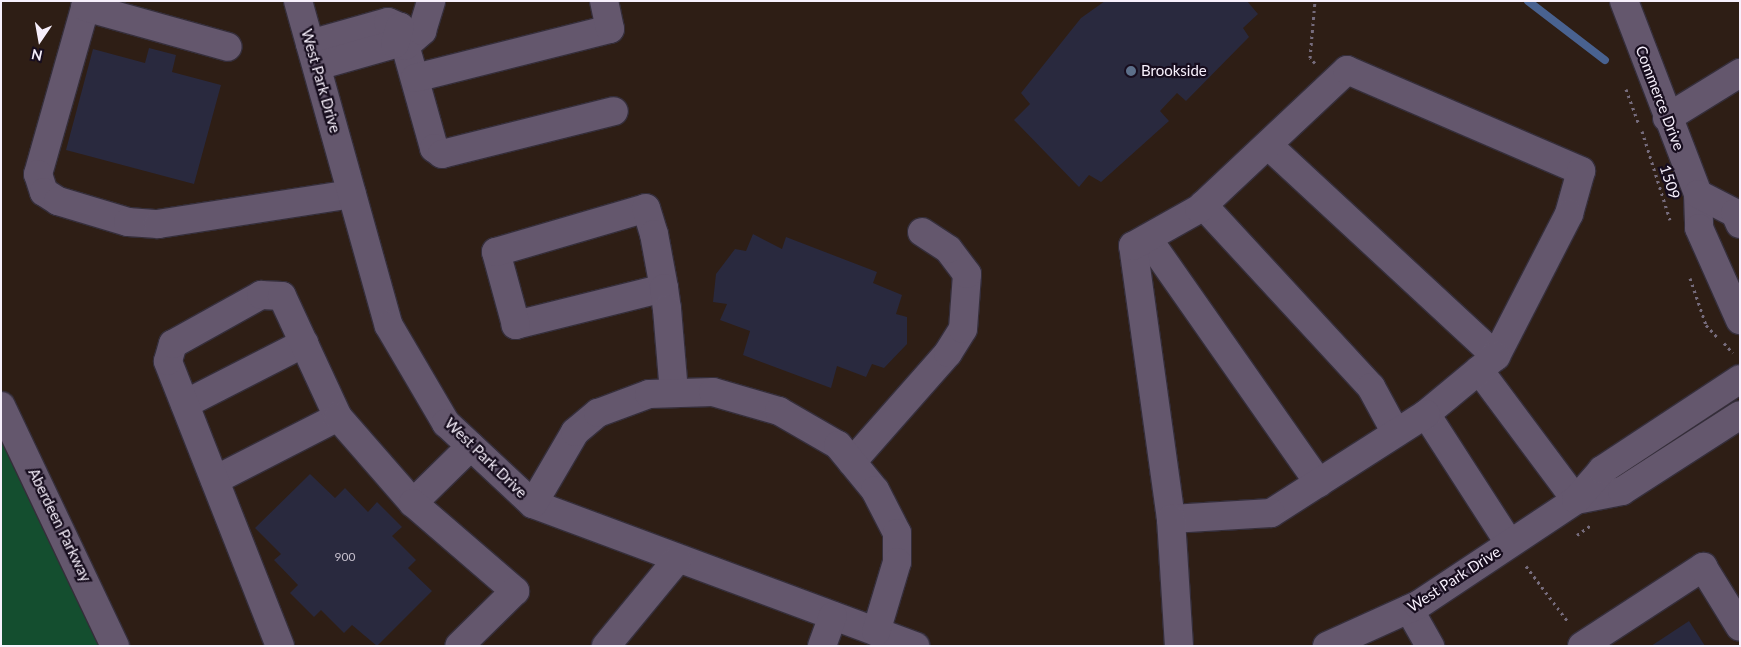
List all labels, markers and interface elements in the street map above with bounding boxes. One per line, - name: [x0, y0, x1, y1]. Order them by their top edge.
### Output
- north arrow: [15, 15, 65, 65]
- street label: West Park Drive: [298, 27, 344, 135]
- street label: Commerce Drive: [1632, 43, 1688, 153]
- text: N: [30, 46, 44, 65]
- place label: Brookside: [1141, 62, 1207, 80]
- marker: Brookside: [1125, 65, 1137, 77]
- street label: 1509: [1656, 163, 1684, 201]
- street label: West Park Drive: [441, 414, 531, 502]
- street label: Aberdeen Parkway: [25, 465, 95, 585]
- street label: West Park Drive: [1404, 542, 1504, 616]
- house number: 900: [335, 550, 355, 564]

